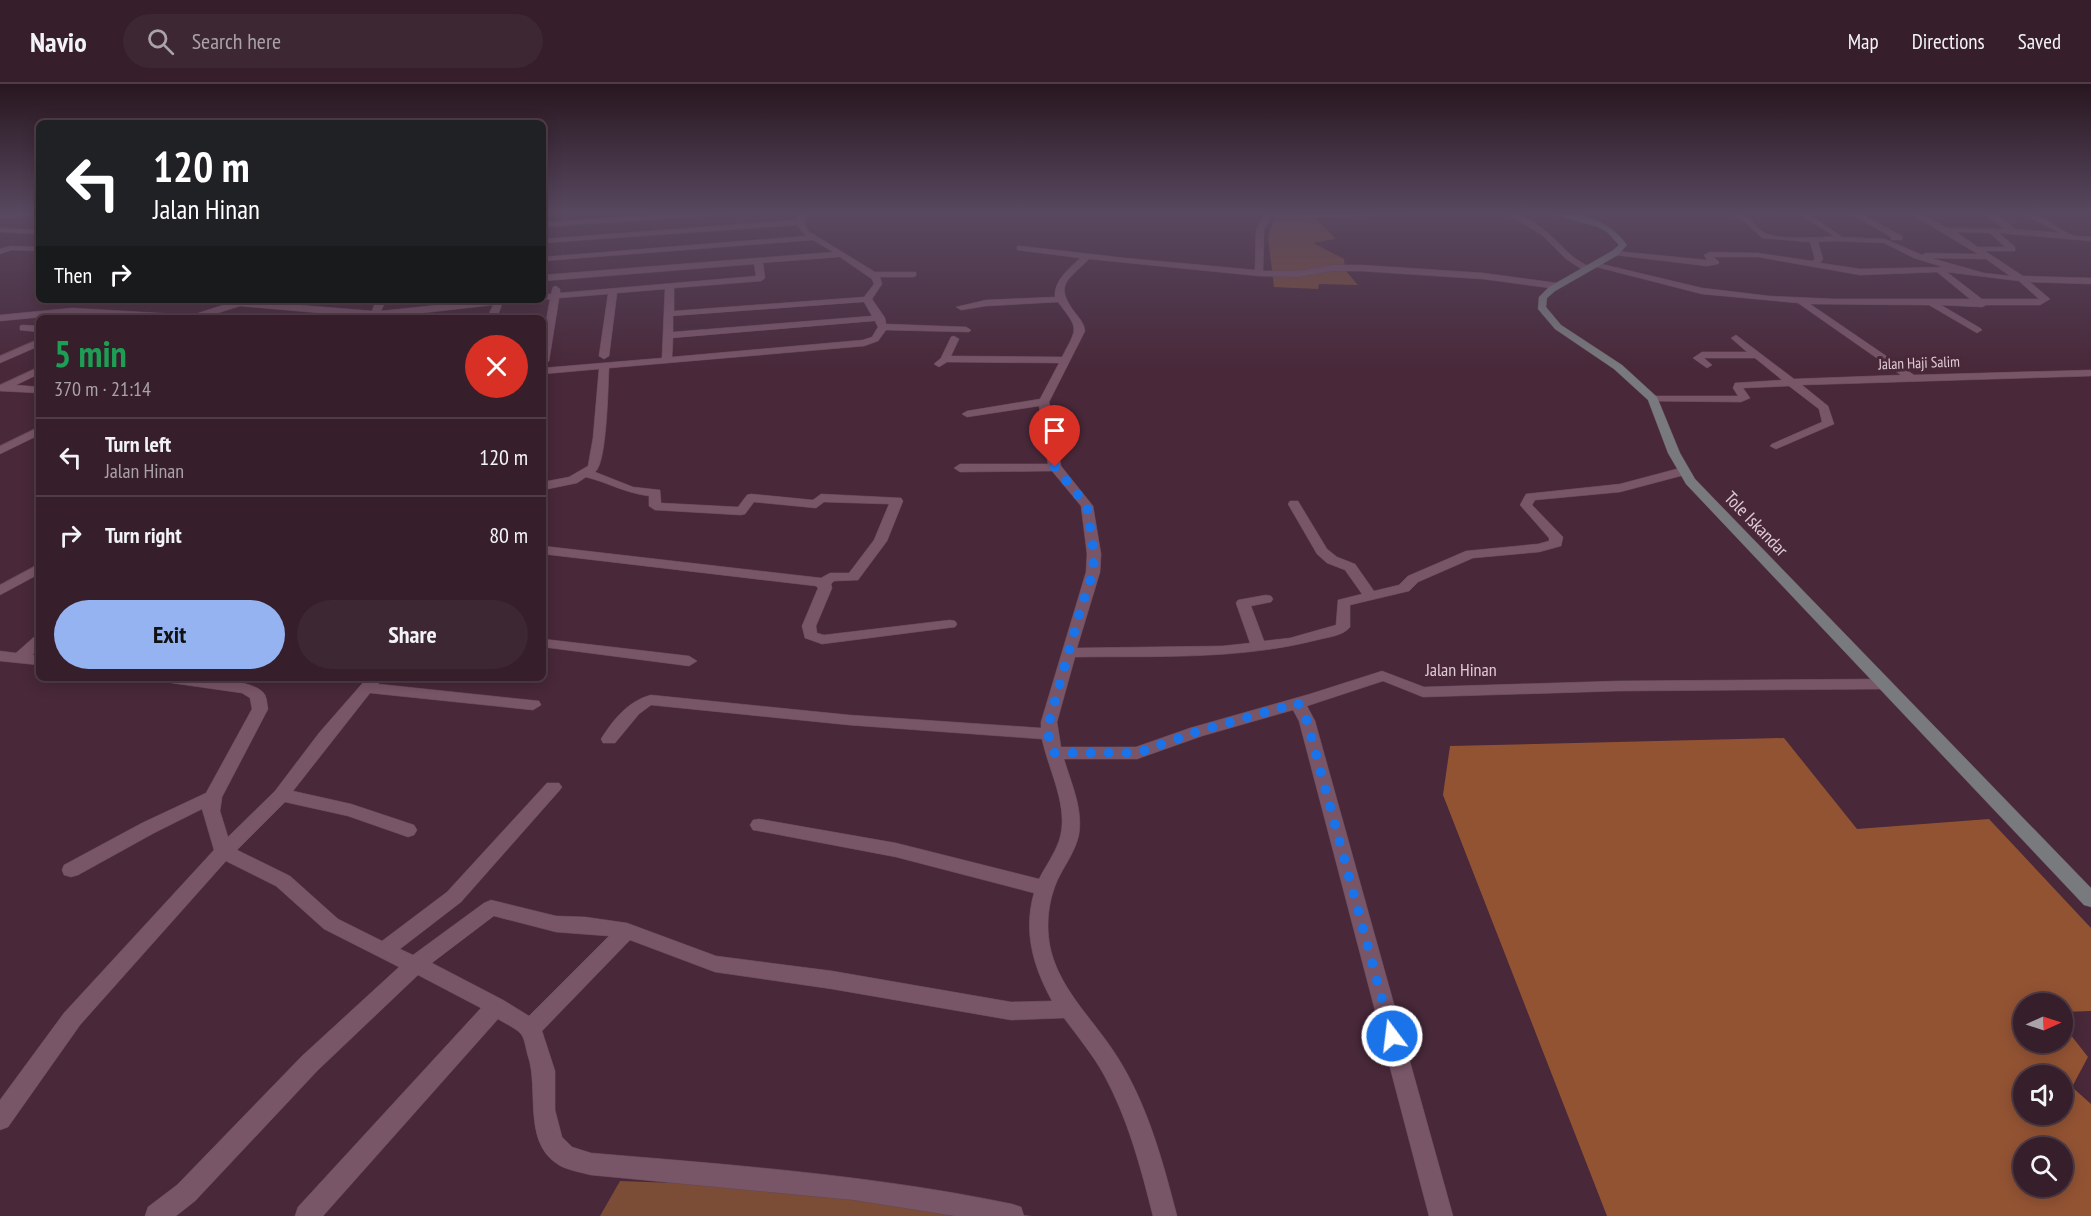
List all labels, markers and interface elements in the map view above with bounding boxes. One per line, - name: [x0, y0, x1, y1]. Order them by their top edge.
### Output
- search box: [123, 14, 543, 68]
- text: Navio: [30, 23, 87, 60]
- icon: search: [144, 25, 177, 58]
- text: Search here: [192, 27, 281, 55]
- text: Map: [1848, 28, 1879, 55]
- text: Directions: [1912, 28, 1985, 55]
- text: Saved: [2018, 28, 2061, 55]
- text: 120 m: [153, 139, 250, 194]
- icon: left: [54, 144, 132, 222]
- text: Jalan Hinan: [153, 192, 260, 226]
- icon: right: [104, 258, 137, 291]
- text: Then: [54, 261, 92, 289]
- text: 5 min: [54, 330, 127, 377]
- button: close: [465, 335, 528, 398]
- street label: Jalan Haji Salim: [1877, 352, 1960, 373]
- text: 370 m · 21:14: [54, 376, 151, 402]
- pin: [1029, 405, 1080, 467]
- icon: arrive: [1038, 414, 1071, 447]
- text: Turn left: [105, 430, 171, 458]
- icon: left: [54, 441, 87, 474]
- text: 120 m: [479, 443, 528, 471]
- text: Jalan Hinan: [105, 458, 184, 484]
- street label: Tole Iskandar: [1720, 486, 1793, 561]
- icon: right: [54, 519, 87, 552]
- text: Turn right: [105, 521, 182, 549]
- text: 80 m: [489, 521, 528, 549]
- button: Exit: [54, 600, 285, 669]
- button: Share: [297, 600, 528, 669]
- street label: Jalan Hinan: [1424, 658, 1497, 681]
- north arrow: [2013, 993, 2073, 1053]
- map controls: [2013, 993, 2073, 1197]
- position arrow: [1360, 1004, 1424, 1068]
- button: sound: [2013, 1065, 2073, 1125]
- button: search: [2013, 1137, 2073, 1197]

